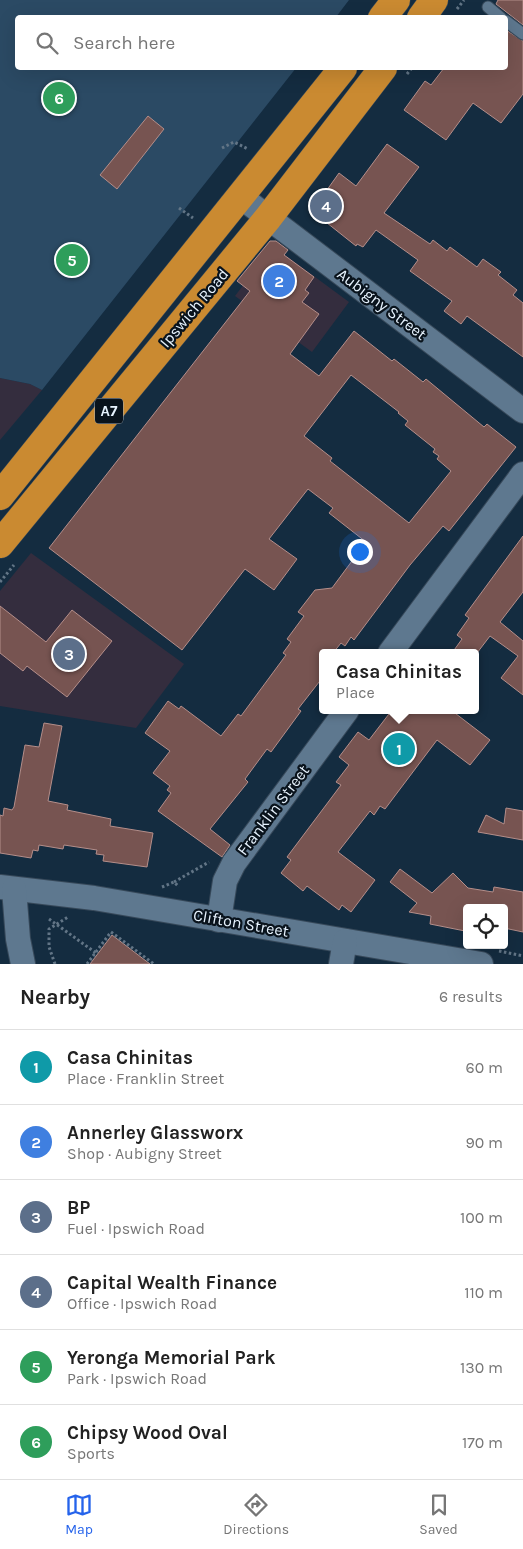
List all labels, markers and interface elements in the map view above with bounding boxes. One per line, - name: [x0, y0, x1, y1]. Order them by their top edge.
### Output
- search box: [15, 15, 508, 70]
- icon: search: [33, 29, 61, 57]
- text: Search here: [73, 32, 175, 54]
- pin: 6: [43, 79, 75, 117]
- pin: 4: [310, 187, 342, 225]
- pin: 5: [56, 241, 88, 279]
- pin: 2: [263, 262, 295, 300]
- street label: Aubigny Street: [334, 264, 430, 344]
- street label: Ipswich Road: [155, 265, 233, 351]
- road number: A7: [95, 398, 123, 424]
- your location: [347, 539, 373, 565]
- pin: 3: [53, 635, 85, 673]
- popup: [319, 649, 479, 714]
- text: Casa Chinitas: [336, 661, 462, 683]
- text: Place: [336, 683, 375, 702]
- pin: 1: [383, 730, 415, 768]
- street label: Franklin Street: [233, 761, 313, 859]
- map controls: [463, 904, 508, 949]
- button: locate: [463, 904, 508, 949]
- street label: Clifton Street: [192, 905, 290, 941]
- text: Nearby: [20, 985, 90, 1009]
- text: 6 results: [439, 987, 503, 1006]
- text: Casa Chinitas: [67, 1047, 193, 1069]
- text: 1: [33, 1058, 39, 1077]
- text: 60 m: [466, 1058, 503, 1077]
- text: Place · Franklin Street: [67, 1069, 224, 1088]
- text: Annerley Glassworx: [67, 1122, 243, 1144]
- text: 2: [31, 1133, 41, 1152]
- text: 90 m: [465, 1133, 503, 1152]
- text: Shop · Aubigny Street: [67, 1144, 222, 1163]
- text: BP: [67, 1197, 90, 1219]
- text: 3: [31, 1208, 41, 1227]
- text: 100 m: [460, 1208, 503, 1227]
- text: Fuel · Ipswich Road: [67, 1219, 205, 1238]
- text: Capital Wealth Finance: [67, 1272, 277, 1294]
- text: 4: [31, 1283, 41, 1302]
- text: 110 m: [464, 1283, 503, 1302]
- text: Office · Ipswich Road: [67, 1294, 217, 1313]
- text: Yeronga Memorial Park: [67, 1347, 275, 1369]
- text: 5: [31, 1358, 41, 1377]
- text: 130 m: [460, 1358, 503, 1377]
- text: Park · Ipswich Road: [67, 1369, 207, 1388]
- text: Chipsy Wood Oval: [67, 1422, 228, 1444]
- text: 6: [31, 1433, 41, 1452]
- text: 170 m: [462, 1433, 503, 1452]
- text: Sports: [67, 1444, 115, 1463]
- tab: Map: [65, 1491, 93, 1538]
- tab: Directions: [223, 1491, 289, 1538]
- tab: Saved: [419, 1491, 458, 1538]

